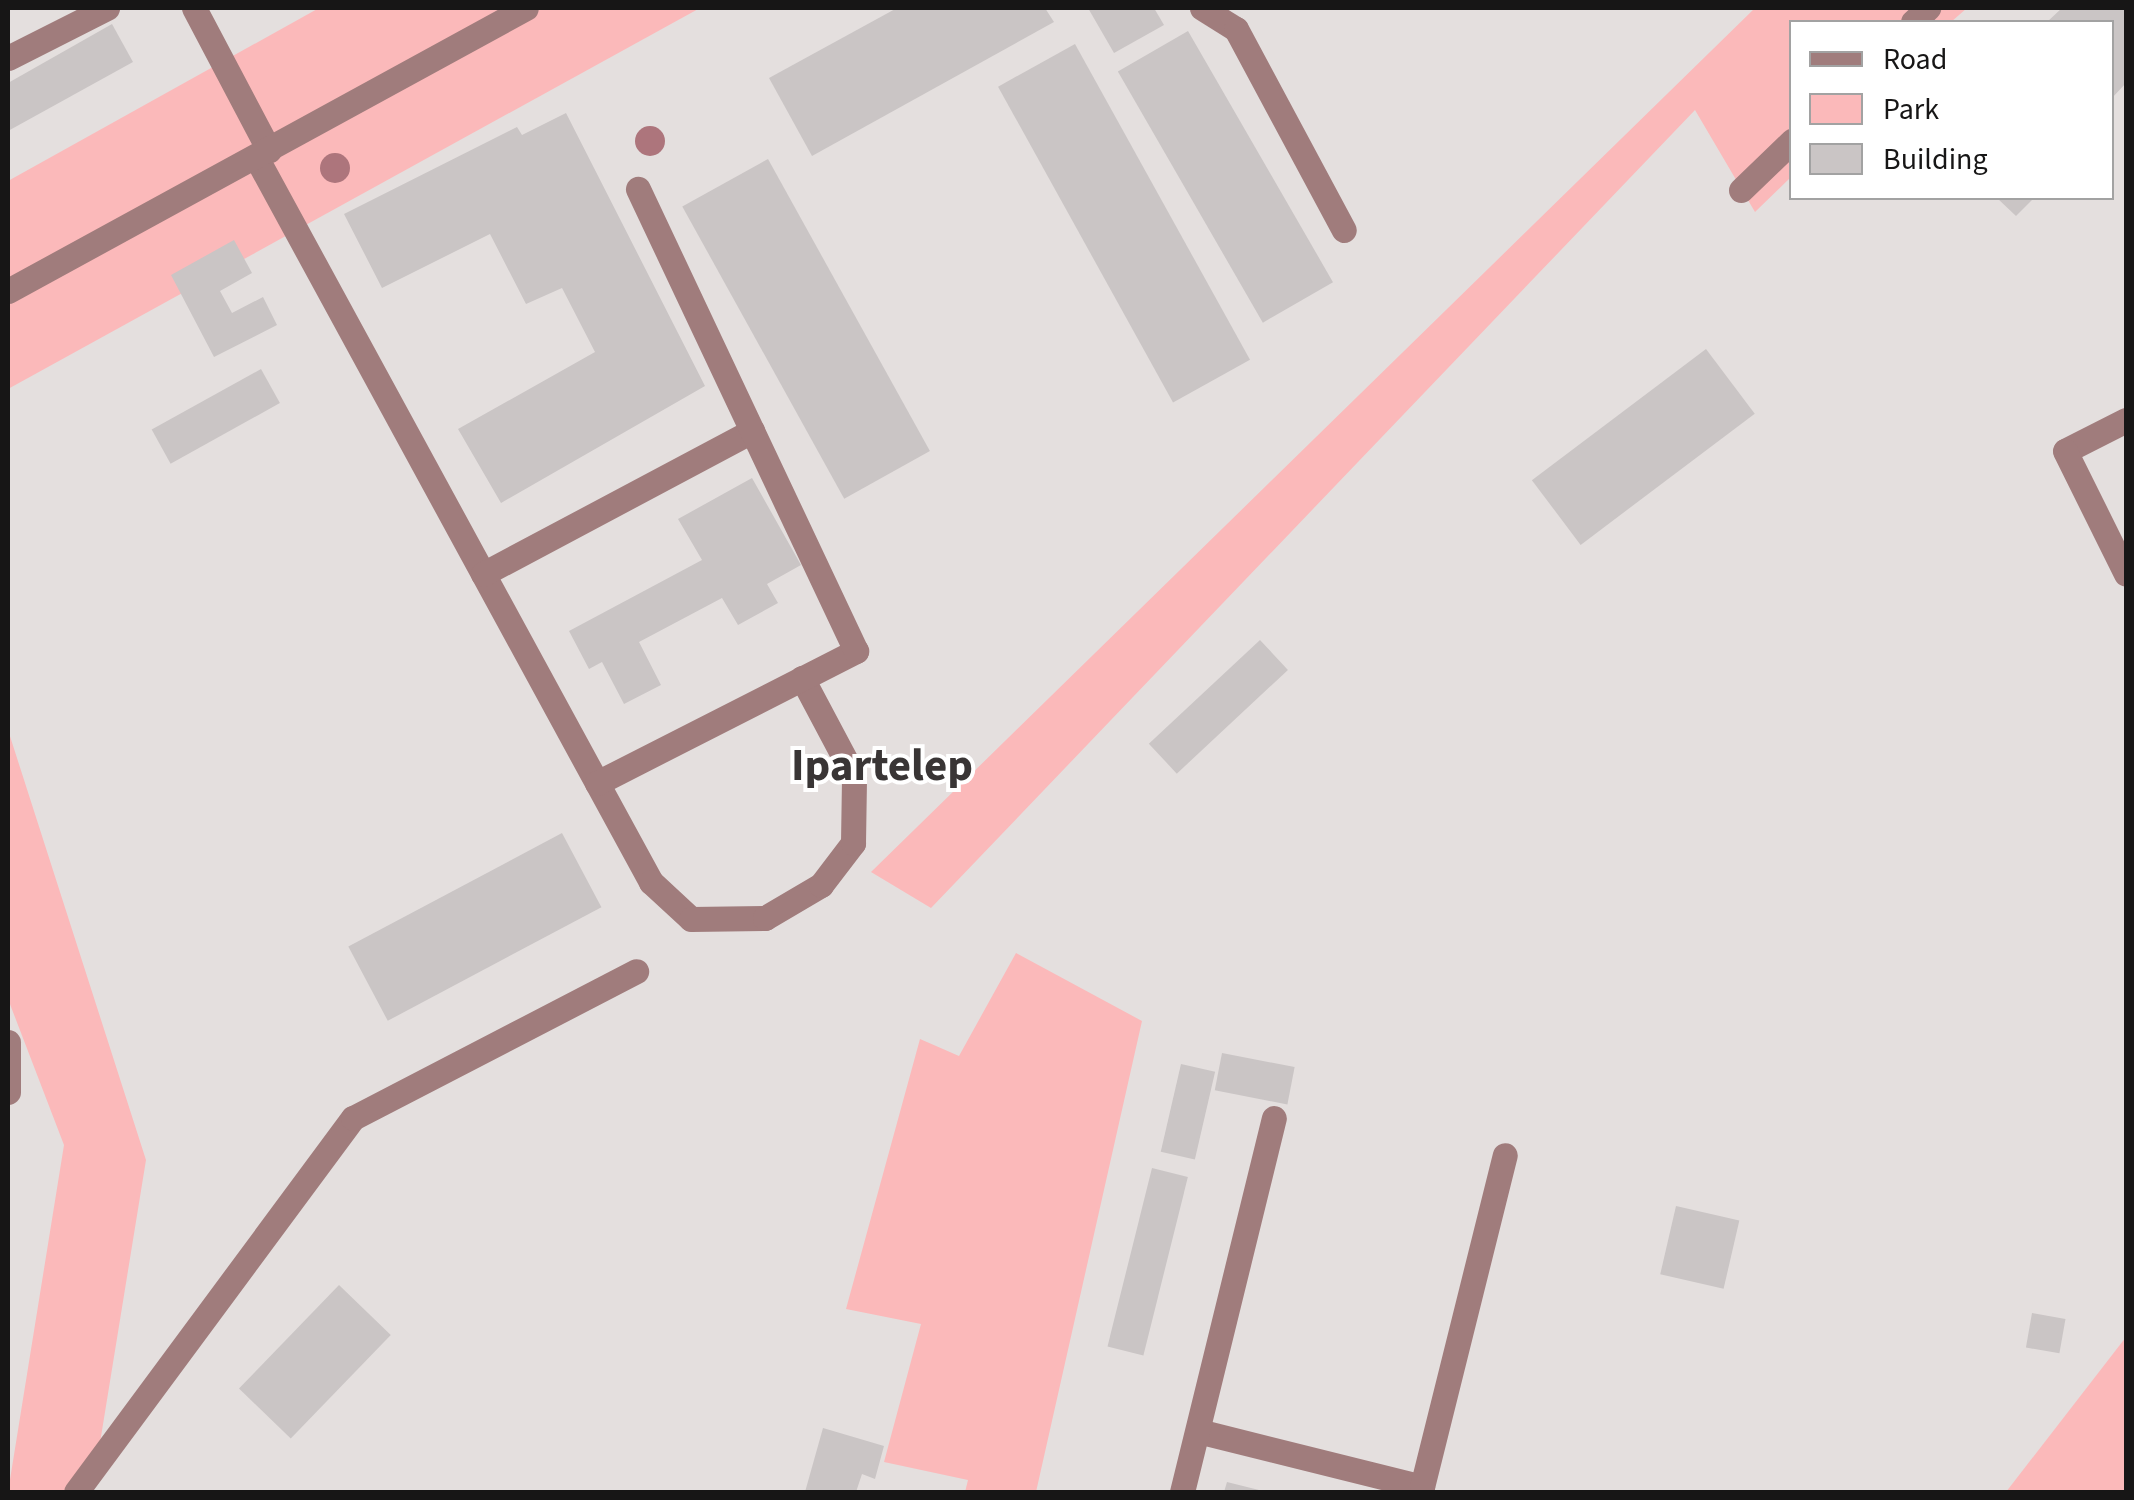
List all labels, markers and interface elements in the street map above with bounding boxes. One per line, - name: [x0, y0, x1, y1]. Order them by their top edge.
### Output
- legend: [1789, 20, 2114, 200]
- text: Road: [1883, 38, 1947, 81]
- text: Park: [1883, 88, 1939, 131]
- text: Building: [1883, 138, 1988, 181]
- district label: Ipartelep: [791, 740, 973, 794]

